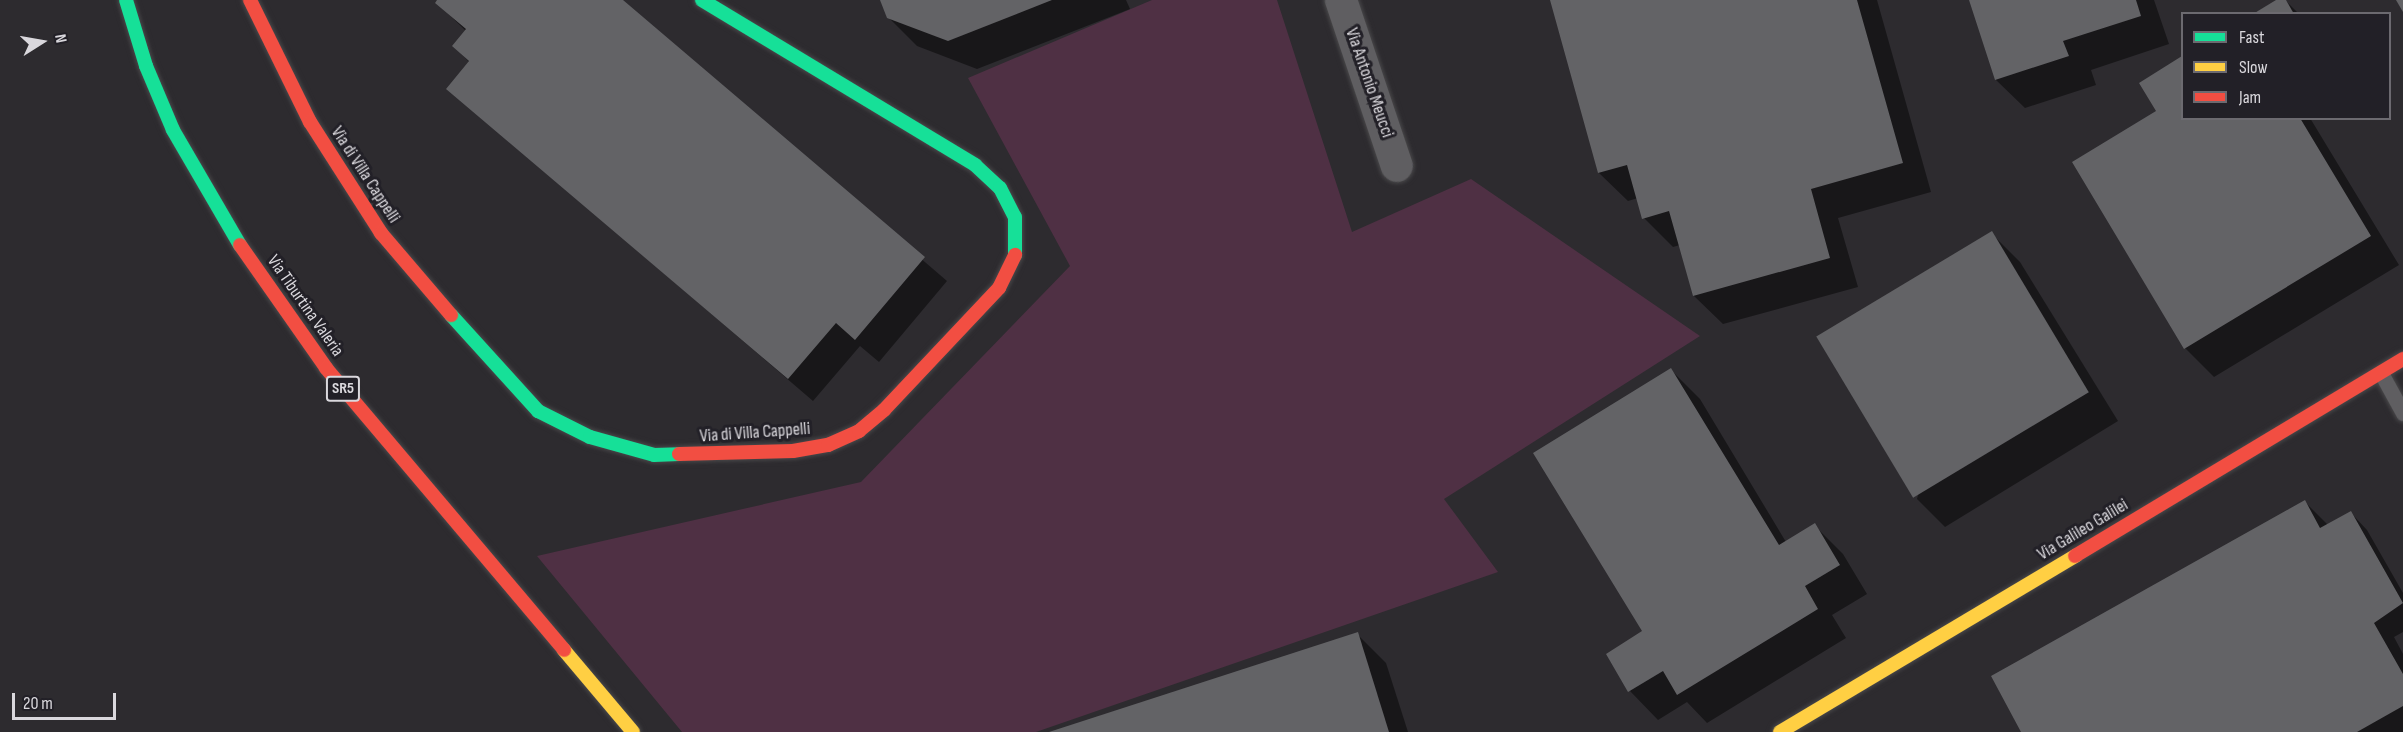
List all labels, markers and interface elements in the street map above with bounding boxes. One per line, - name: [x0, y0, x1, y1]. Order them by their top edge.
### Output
- north arrow: [12, 12, 72, 72]
- legend: [2181, 12, 2391, 120]
- street label: Via Antonio Meucci: [1340, 25, 1398, 141]
- text: Fast: [2239, 27, 2264, 48]
- text: N: [50, 32, 70, 44]
- text: Slow: [2239, 57, 2268, 78]
- text: Jam: [2239, 87, 2261, 108]
- street label: Via di Villa Cappelli: [326, 123, 404, 227]
- street label: Via Tiburtina Valeria: [262, 251, 348, 361]
- road number: SR5: [325, 376, 361, 402]
- street label: Via di Villa Cappelli: [699, 418, 811, 448]
- street label: Via Galileo Galilei: [2034, 495, 2132, 565]
- scale bar: [15, 681, 118, 719]
- text: 20 m: [23, 693, 53, 714]

